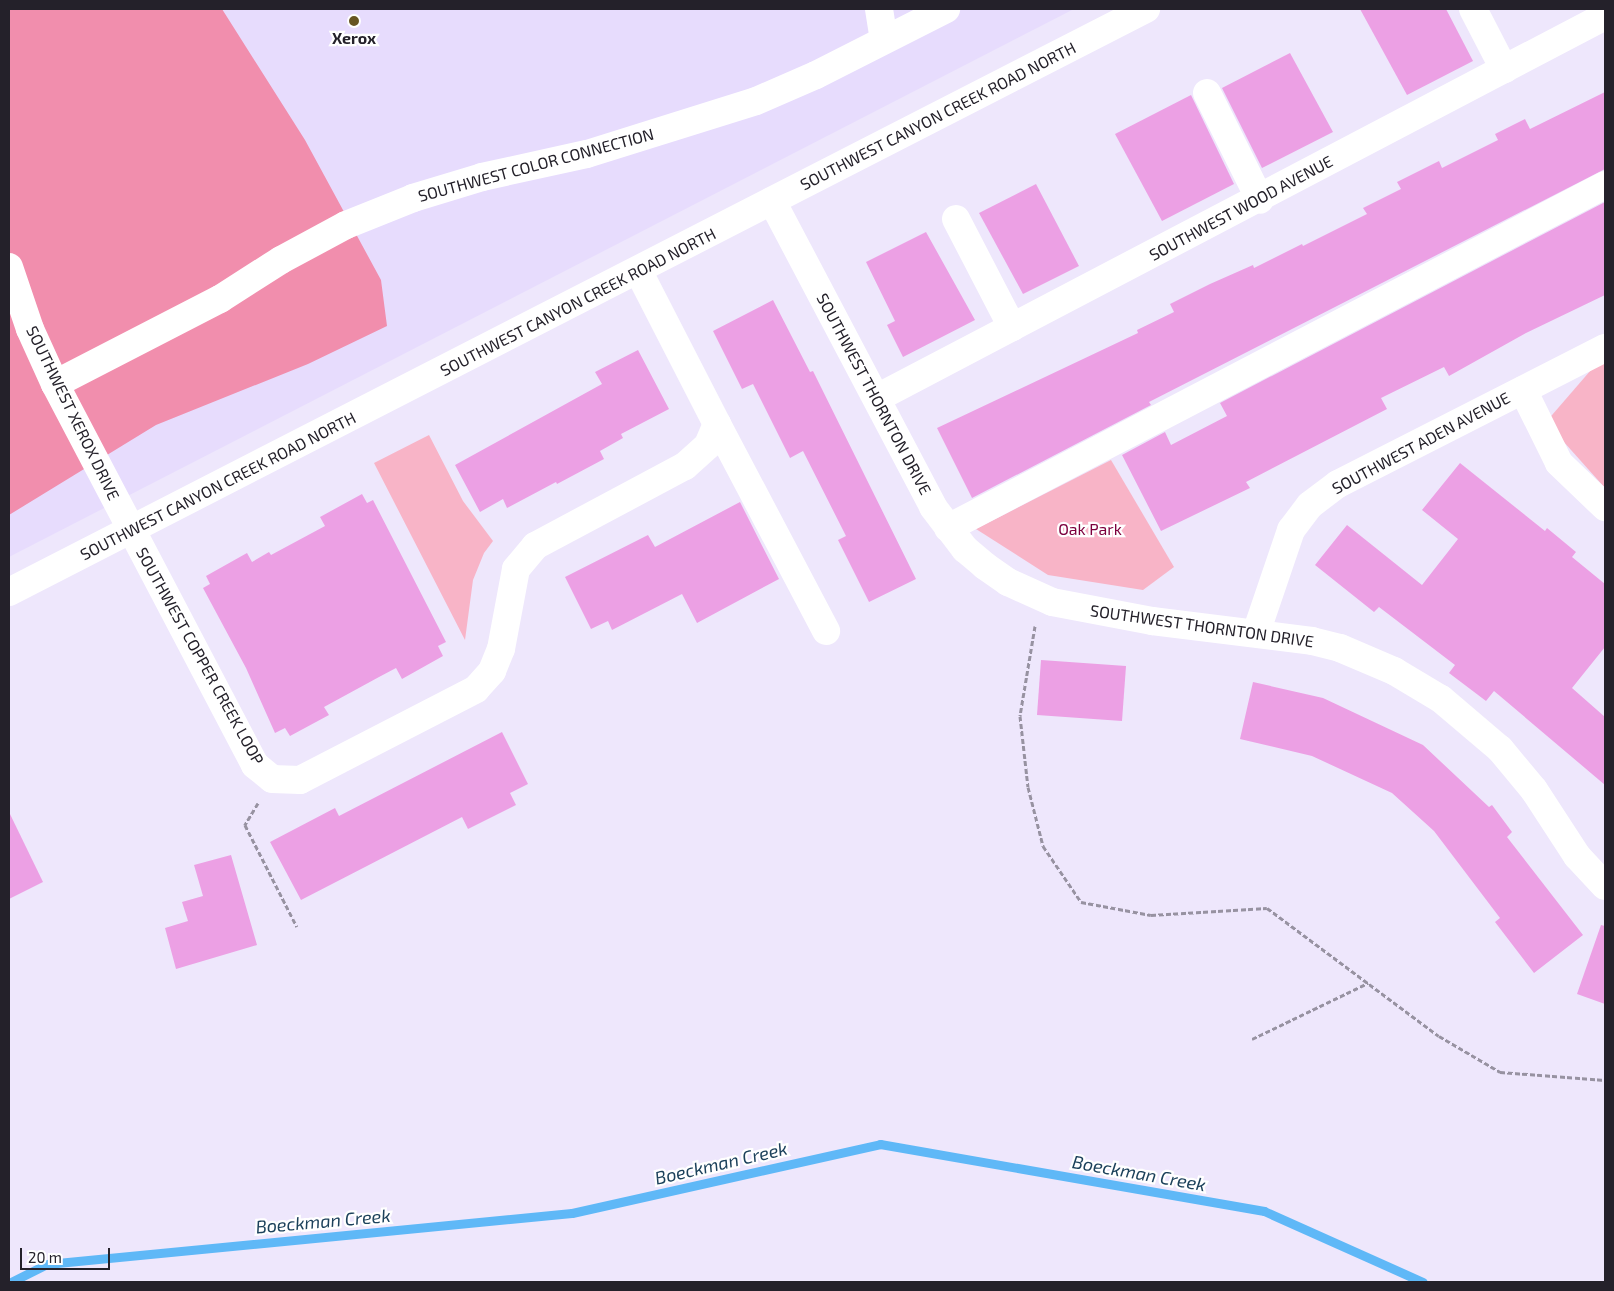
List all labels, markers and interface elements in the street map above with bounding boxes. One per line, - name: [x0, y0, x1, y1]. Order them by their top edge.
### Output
- marker: Xerox: [348, 15, 360, 27]
- place label: Xerox: [332, 28, 376, 48]
- street label: SOUTHWEST CANYON CREEK ROAD NORTH: [797, 38, 1079, 194]
- street label: SOUTHWEST COLOR CONNECTION: [416, 124, 656, 206]
- street label: SOUTHWEST WOOD AVENUE: [1146, 151, 1336, 265]
- street label: SOUTHWEST CANYON CREEK ROAD NORTH: [437, 224, 719, 380]
- street label: SOUTHWEST THORNTON DRIVE: [812, 290, 936, 498]
- street label: SOUTHWEST XEROX DRIVE: [22, 323, 124, 503]
- street label: SOUTHWEST ADEN AVENUE: [1328, 388, 1514, 498]
- street label: SOUTHWEST CANYON CREEK ROAD NORTH: [77, 408, 359, 564]
- park label: Oak Park: [1058, 519, 1122, 539]
- street label: SOUTHWEST COPPER CREEK LOOP: [132, 544, 268, 768]
- street label: SOUTHWEST THORNTON DRIVE: [1089, 601, 1315, 651]
- water label: Boeckman Creek: [653, 1137, 789, 1189]
- water label: Boeckman Creek: [1070, 1151, 1208, 1195]
- water label: Boeckman Creek: [255, 1204, 391, 1238]
- scale bar: [22, 1238, 112, 1270]
- text: 20 m: [28, 1248, 62, 1266]

